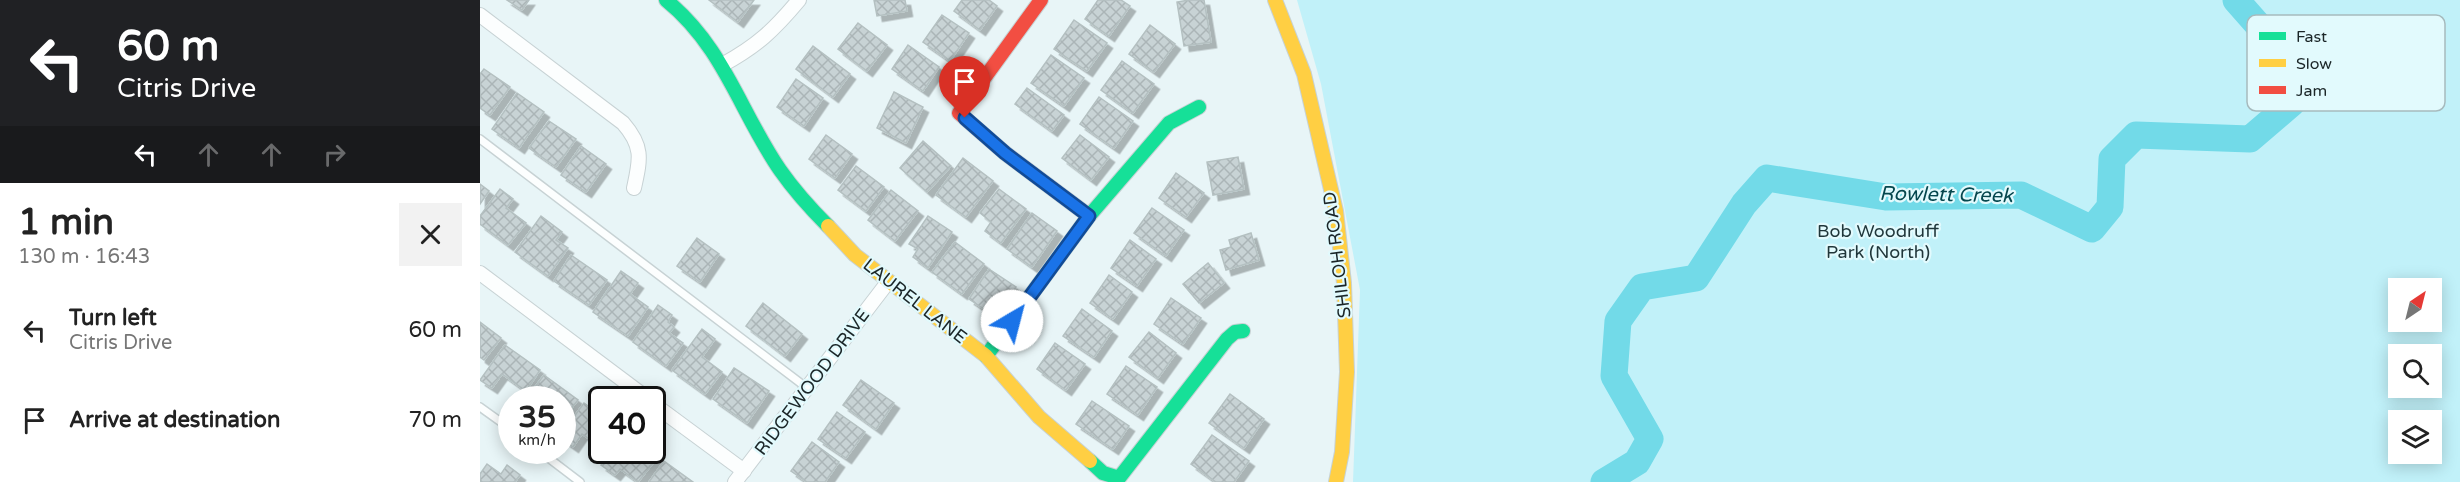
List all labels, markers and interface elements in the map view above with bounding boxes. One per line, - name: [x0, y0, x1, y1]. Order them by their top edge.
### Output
- legend: [2247, 15, 2445, 111]
- text: 60 m: [117, 21, 219, 72]
- icon: left: [18, 24, 96, 102]
- text: Fast: [2296, 27, 2327, 47]
- text: Slow: [2296, 54, 2332, 74]
- pin: [939, 56, 990, 118]
- icon: arrive: [948, 65, 981, 98]
- text: Citris Drive: [117, 72, 256, 105]
- text: Jam: [2296, 81, 2327, 101]
- icon: left: [129, 138, 162, 171]
- icon: ahead: [192, 138, 225, 171]
- icon: ahead: [255, 138, 288, 171]
- icon: right: [318, 138, 351, 171]
- water label: Rowlett Creek: [1879, 182, 2015, 208]
- street label: SHILOH ROAD: [1318, 191, 1356, 319]
- text: 1 min: [18, 201, 114, 244]
- button: close: [399, 203, 462, 266]
- park label: Bob Woodruff Park (North): [1817, 220, 1939, 263]
- text: 130 m · 16:43: [18, 245, 150, 269]
- street label: LAUREL LANE: [859, 254, 971, 348]
- north arrow: [2388, 278, 2442, 332]
- map controls: [2388, 278, 2442, 464]
- position arrow: [980, 289, 1044, 353]
- street label: RIDGEWOOD DRIVE: [750, 304, 874, 460]
- text: Turn left: [69, 305, 157, 331]
- icon: left: [18, 314, 51, 347]
- text: 60 m: [408, 317, 462, 343]
- text: Citris Drive: [69, 331, 172, 355]
- button: search: [2388, 344, 2442, 398]
- speed limit sign: 40: [588, 386, 666, 464]
- text: 35: [518, 399, 556, 436]
- icon: arrive: [18, 404, 51, 437]
- text: Arrive at destination: [69, 407, 280, 433]
- text: 70 m: [408, 407, 462, 433]
- button: layers: [2388, 410, 2442, 464]
- text: km/h: [518, 431, 556, 449]

